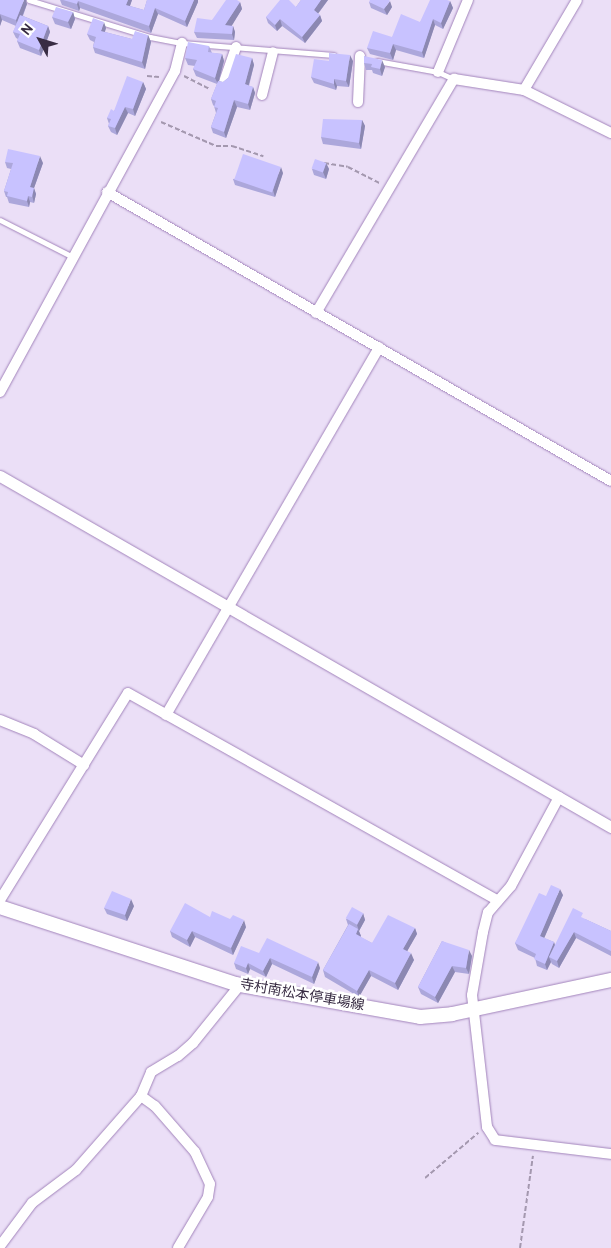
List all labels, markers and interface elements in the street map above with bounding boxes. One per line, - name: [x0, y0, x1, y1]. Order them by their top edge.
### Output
- north arrow: [15, 15, 65, 65]
- text: N: [18, 21, 38, 40]
- street label: 寺村南松本停車場線: [238, 977, 366, 1015]

